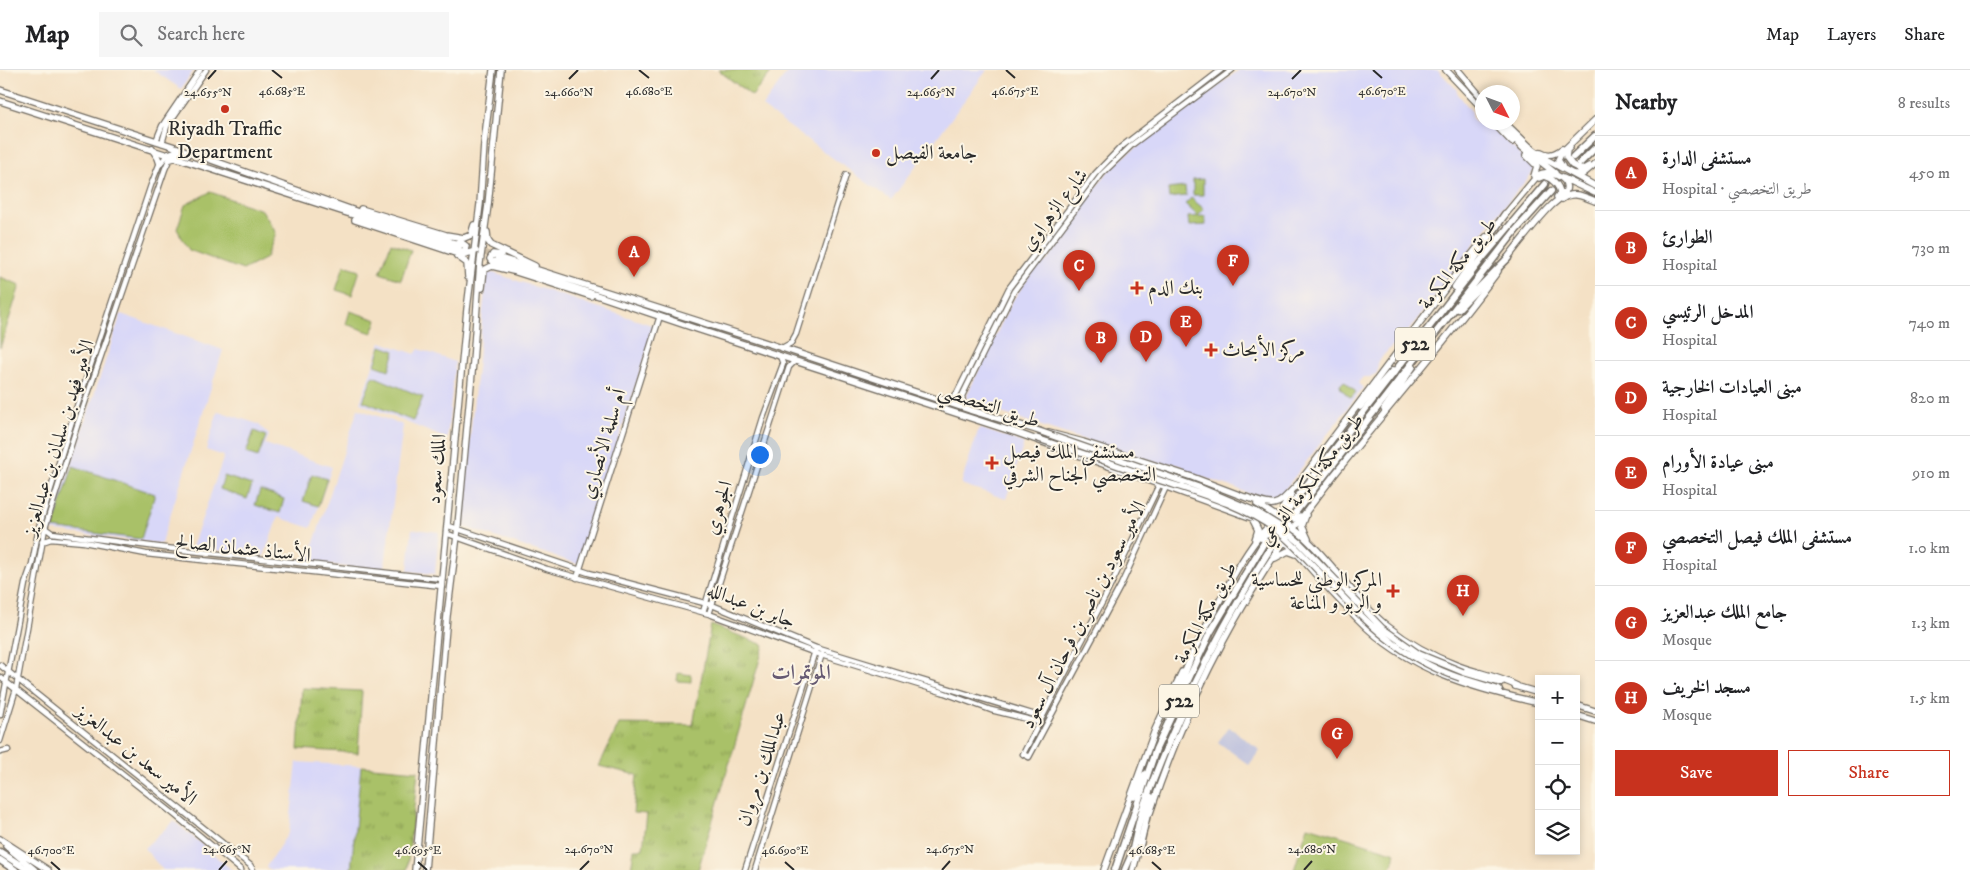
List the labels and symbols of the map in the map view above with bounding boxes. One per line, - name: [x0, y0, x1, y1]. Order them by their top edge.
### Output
- text: 46.685°E: [259, 84, 306, 99]
- text: 46.680°E: [625, 84, 673, 99]
- text: 46.675°E: [992, 84, 1039, 99]
- text: 46.670°E: [1358, 84, 1406, 99]
- text: 24.655°N: [184, 85, 232, 100]
- text: 24.660°N: [545, 85, 593, 100]
- text: 24.665°N: [907, 85, 955, 100]
- text: 24.670°N: [1268, 85, 1316, 100]
- north arrow: [1475, 85, 1520, 130]
- marker: Riyadh Traffic Department: [219, 103, 231, 115]
- place label: Riyadh Traffic Department: [168, 117, 283, 165]
- place label: جامعة الفيصل: [886, 141, 977, 167]
- marker: جامعة الفيصل: [870, 147, 882, 159]
- street label: شارع الزهراوي: [1016, 164, 1097, 259]
- street label: طريق مكة المكرمة: [1413, 213, 1503, 315]
- pin: A: [618, 236, 650, 277]
- pin: F: [1217, 245, 1249, 286]
- pin: C: [1063, 250, 1095, 291]
- place label: بنك الدم: [1148, 276, 1203, 305]
- marker: بنك الدم: [1130, 281, 1144, 295]
- pin: E: [1170, 306, 1202, 347]
- pin: D: [1130, 321, 1162, 362]
- pin: B: [1085, 322, 1117, 363]
- road number: 522: [1395, 328, 1435, 360]
- place label: مركز الأبحاث: [1222, 334, 1305, 363]
- street label: الأمير فهد بن سلمان بن عبدالعزيز: [13, 336, 101, 541]
- marker: مركز الأبحاث: [1204, 343, 1218, 357]
- street label: طريق التخصصي: [934, 378, 1043, 439]
- street label: أم سلمة الأنصاري: [572, 384, 637, 503]
- street label: طريق مكة المكرمة الفرعي: [1254, 409, 1372, 552]
- street label: الملك سعود: [421, 433, 453, 505]
- place label: مستشفى الملك فيصل التخصصي الجناح الشرقي: [1003, 440, 1156, 493]
- your location: [747, 442, 773, 468]
- marker: مستشفى الملك فيصل التخصصي الجناح الشرقي: [985, 456, 999, 470]
- street label: الجوهري: [699, 478, 741, 539]
- street label: الأمير سعود بن ناصر بن فرحان آل سعود: [1012, 495, 1152, 733]
- street label: الأستاذ عثمان الصالح: [174, 525, 312, 572]
- street label: طريق مكة المكرمة: [1169, 558, 1243, 668]
- place label: المركز الوطني للحساسية و الربو و المناعة: [1251, 568, 1382, 616]
- pin: H: [1447, 575, 1479, 616]
- street label: جابر بن عبدالله: [703, 578, 799, 634]
- marker: المركز الوطني للحساسية و الربو و المناعة: [1386, 584, 1400, 598]
- district label: الموتمرات: [771, 660, 831, 686]
- road number: 522: [1159, 684, 1199, 718]
- street label: الأمير سعد بن عبدالعزيز: [69, 694, 204, 812]
- street label: عبدالملك بن مروان: [732, 708, 792, 830]
- pin: G: [1321, 718, 1353, 759]
- text: 24.665°N: [203, 842, 251, 857]
- text: 24.670°N: [565, 842, 613, 857]
- text: 24.675°N: [926, 842, 974, 857]
- text: 24.680°N: [1288, 842, 1336, 857]
- text: 46.700°E: [28, 843, 75, 858]
- text: 46.695°E: [395, 843, 442, 858]
- text: 46.690°E: [761, 843, 809, 858]
- text: 46.685°E: [1129, 843, 1176, 858]

